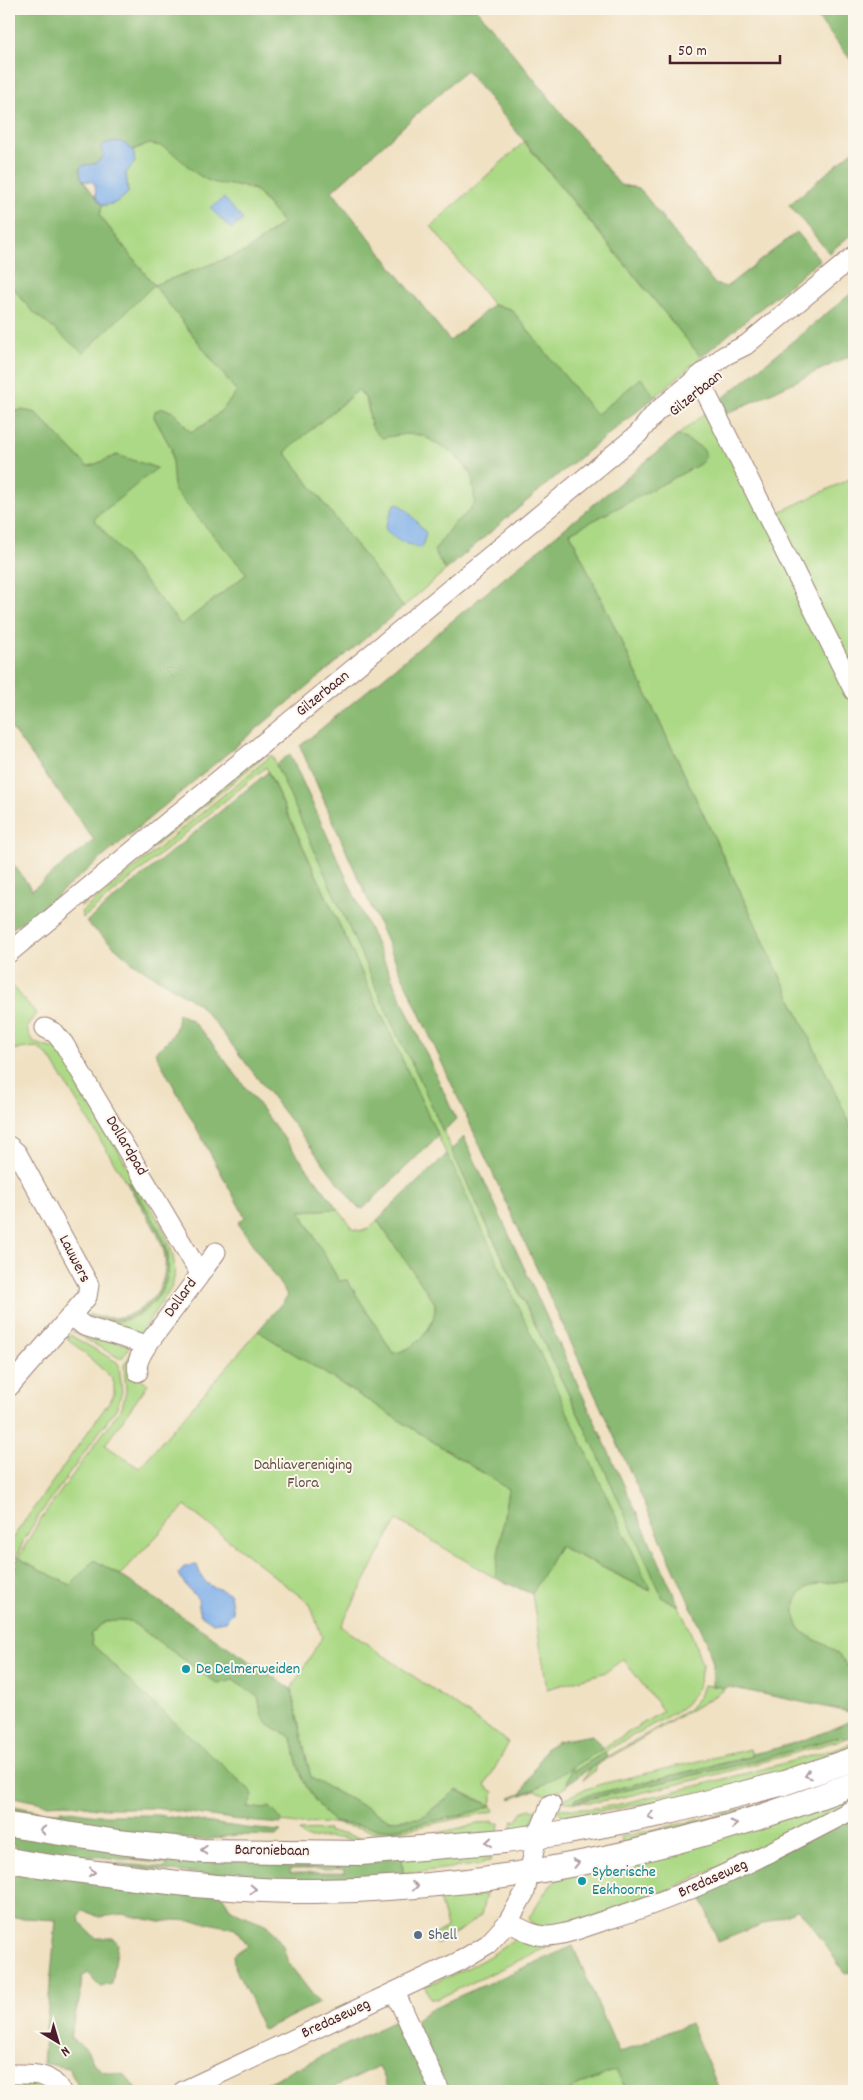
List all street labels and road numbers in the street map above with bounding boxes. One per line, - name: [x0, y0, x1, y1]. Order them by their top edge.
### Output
- street label: Gilzerbaan: [664, 365, 728, 423]
- street label: Gilzerbaan: [291, 665, 355, 723]
- street label: Dollardpad: [99, 1112, 153, 1180]
- street label: Lauwers: [52, 1231, 96, 1287]
- street label: Dollard: [159, 1273, 203, 1323]
- street label: Baroniebaan: [234, 1839, 310, 1863]
- street label: Bredaseweg: [675, 1854, 751, 1904]
- street label: Bredaseweg: [298, 1993, 374, 2045]

